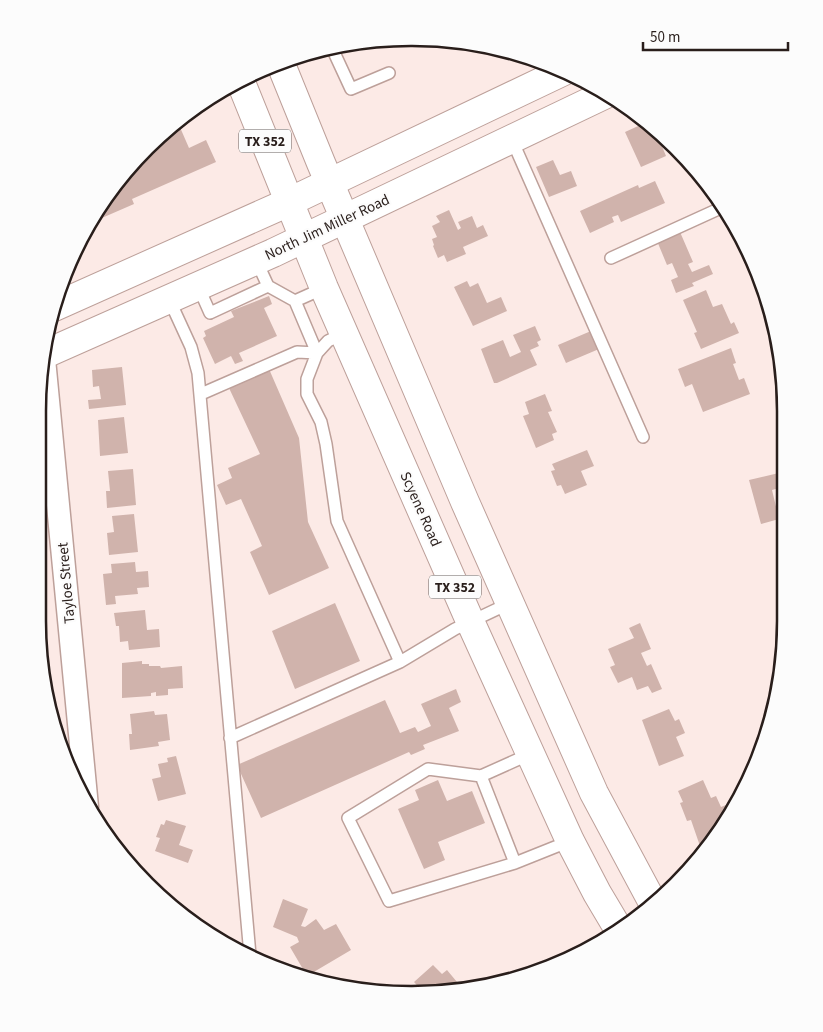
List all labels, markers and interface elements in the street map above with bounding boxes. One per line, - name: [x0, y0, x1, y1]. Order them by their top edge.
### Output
- scale bar: [643, 20, 788, 52]
- text: 50 m: [650, 27, 680, 48]
- road number: TX 352: [239, 130, 291, 152]
- street label: North Jim Miller Road: [261, 189, 393, 266]
- street label: Scyene Road: [395, 468, 446, 550]
- street label: Tayloe Street: [52, 541, 81, 624]
- road number: TX 352: [429, 576, 481, 598]

